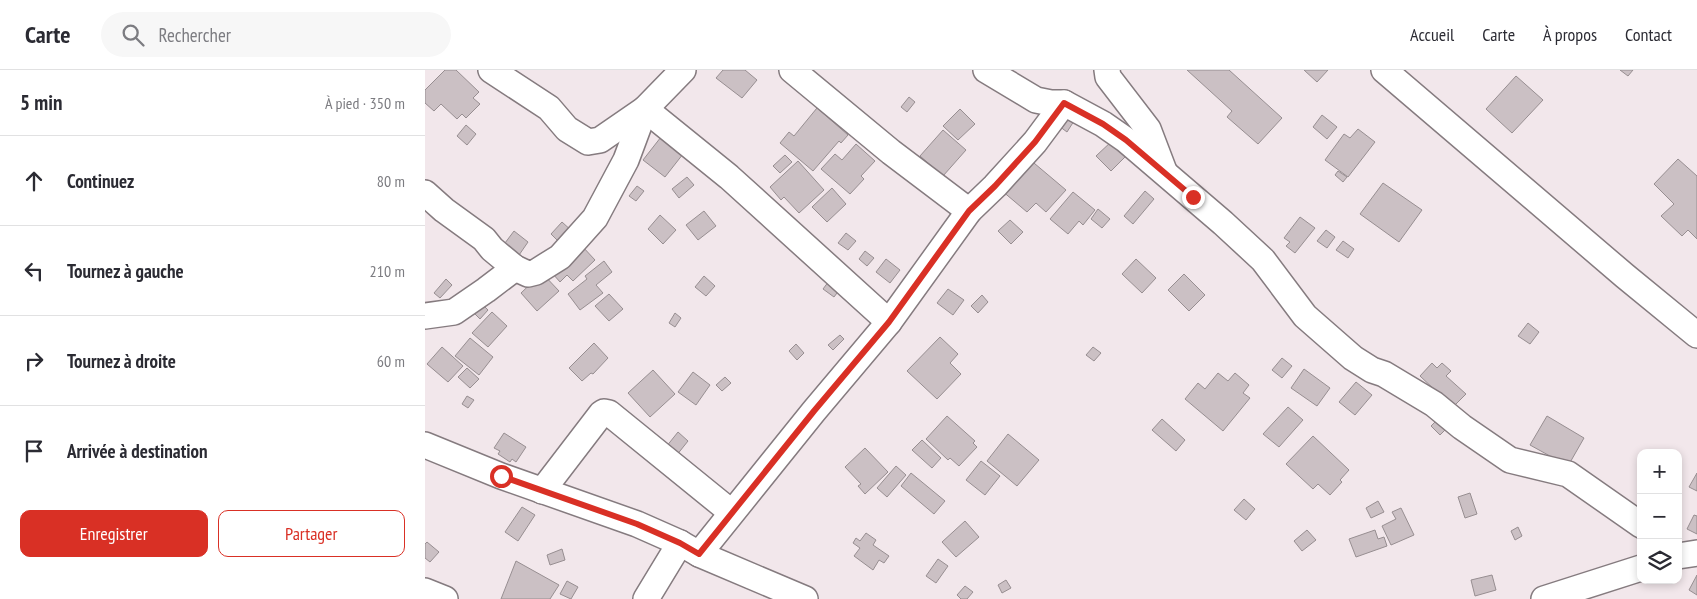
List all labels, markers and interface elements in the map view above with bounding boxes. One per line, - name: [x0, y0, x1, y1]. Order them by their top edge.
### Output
- search box: [101, 12, 451, 57]
- text: Carte: [25, 19, 71, 50]
- icon: search: [119, 21, 147, 49]
- text: Rechercher: [159, 23, 231, 47]
- text: Accueil: [1410, 23, 1454, 46]
- text: Carte: [1482, 23, 1515, 46]
- text: À propos: [1543, 23, 1597, 46]
- text: Contact: [1625, 23, 1672, 46]
- text: 5 min: [20, 89, 62, 116]
- text: À pied · 350 m: [325, 93, 405, 113]
- icon: ahead: [20, 167, 48, 195]
- text: Continuez: [67, 169, 134, 193]
- text: 80 m: [377, 171, 405, 191]
- route end: [1182, 186, 1205, 209]
- icon: left: [20, 257, 48, 285]
- text: Tournez à gauche: [67, 259, 184, 283]
- text: 210 m: [370, 261, 405, 281]
- icon: right: [20, 347, 48, 375]
- text: Tournez à droite: [67, 349, 176, 373]
- text: 60 m: [377, 351, 405, 371]
- icon: arrive: [20, 437, 48, 465]
- text: Arrivée à destination: [67, 439, 208, 463]
- map controls: [1637, 449, 1682, 584]
- button: +: [1637, 449, 1682, 494]
- route start: [490, 465, 513, 488]
- button: −: [1637, 494, 1682, 539]
- button: Enregistrer: [20, 510, 208, 557]
- button: Partager: [218, 510, 405, 557]
- button: layers: [1637, 539, 1682, 584]

